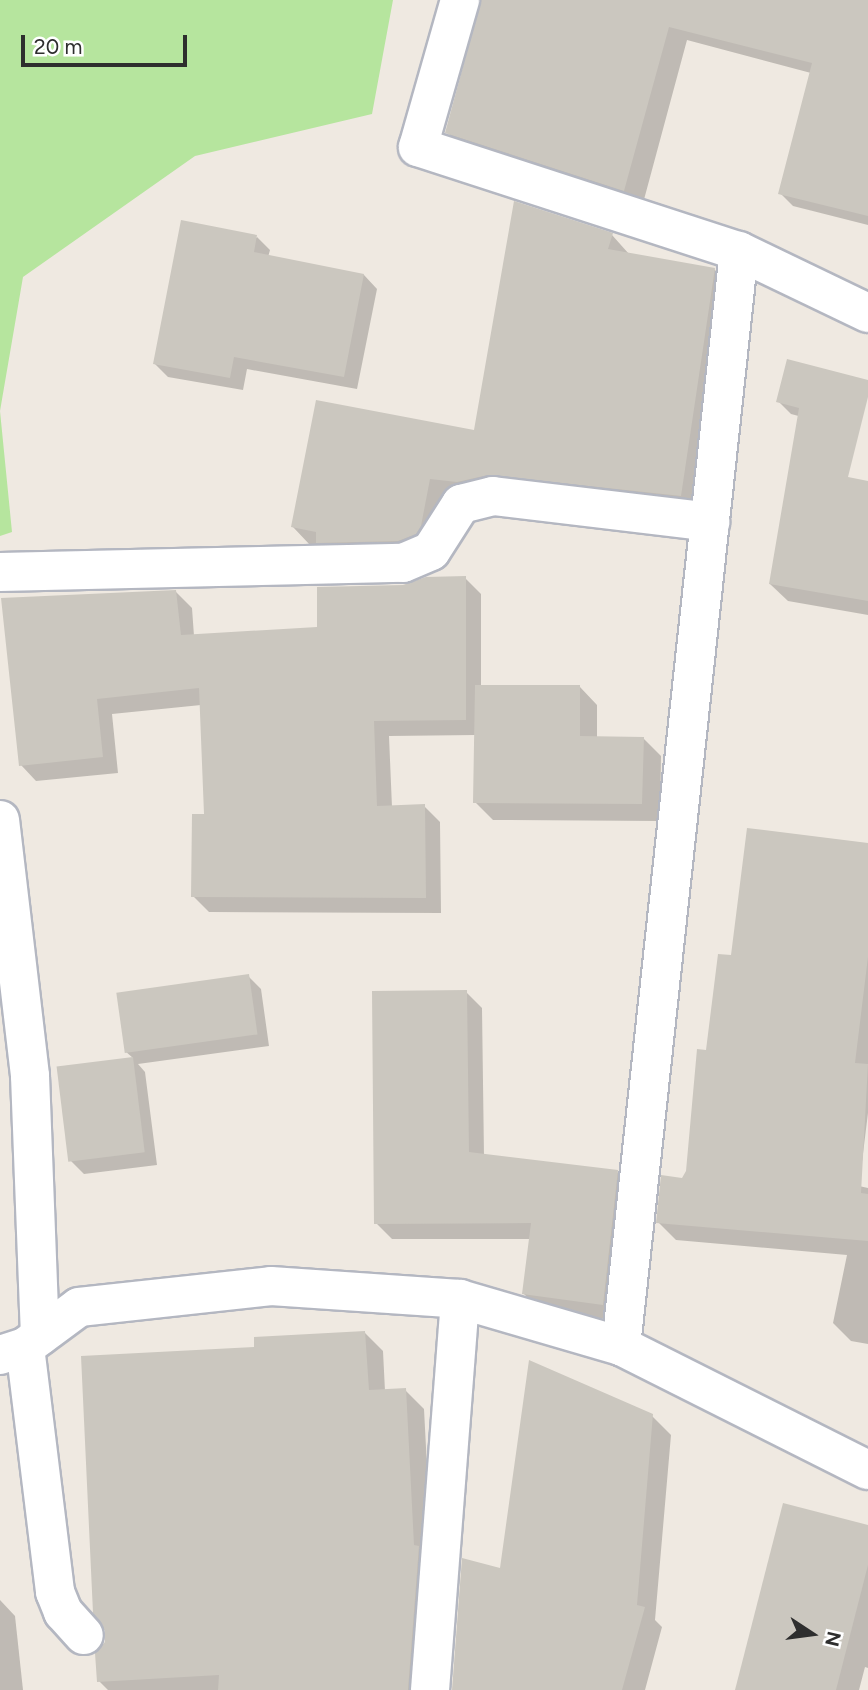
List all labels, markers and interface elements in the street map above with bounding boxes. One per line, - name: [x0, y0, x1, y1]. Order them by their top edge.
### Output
- scale bar: [24, 21, 191, 65]
- text: 20 m: [34, 34, 82, 59]
- north arrow: [777, 1599, 847, 1669]
- text: N: [820, 1629, 846, 1649]

